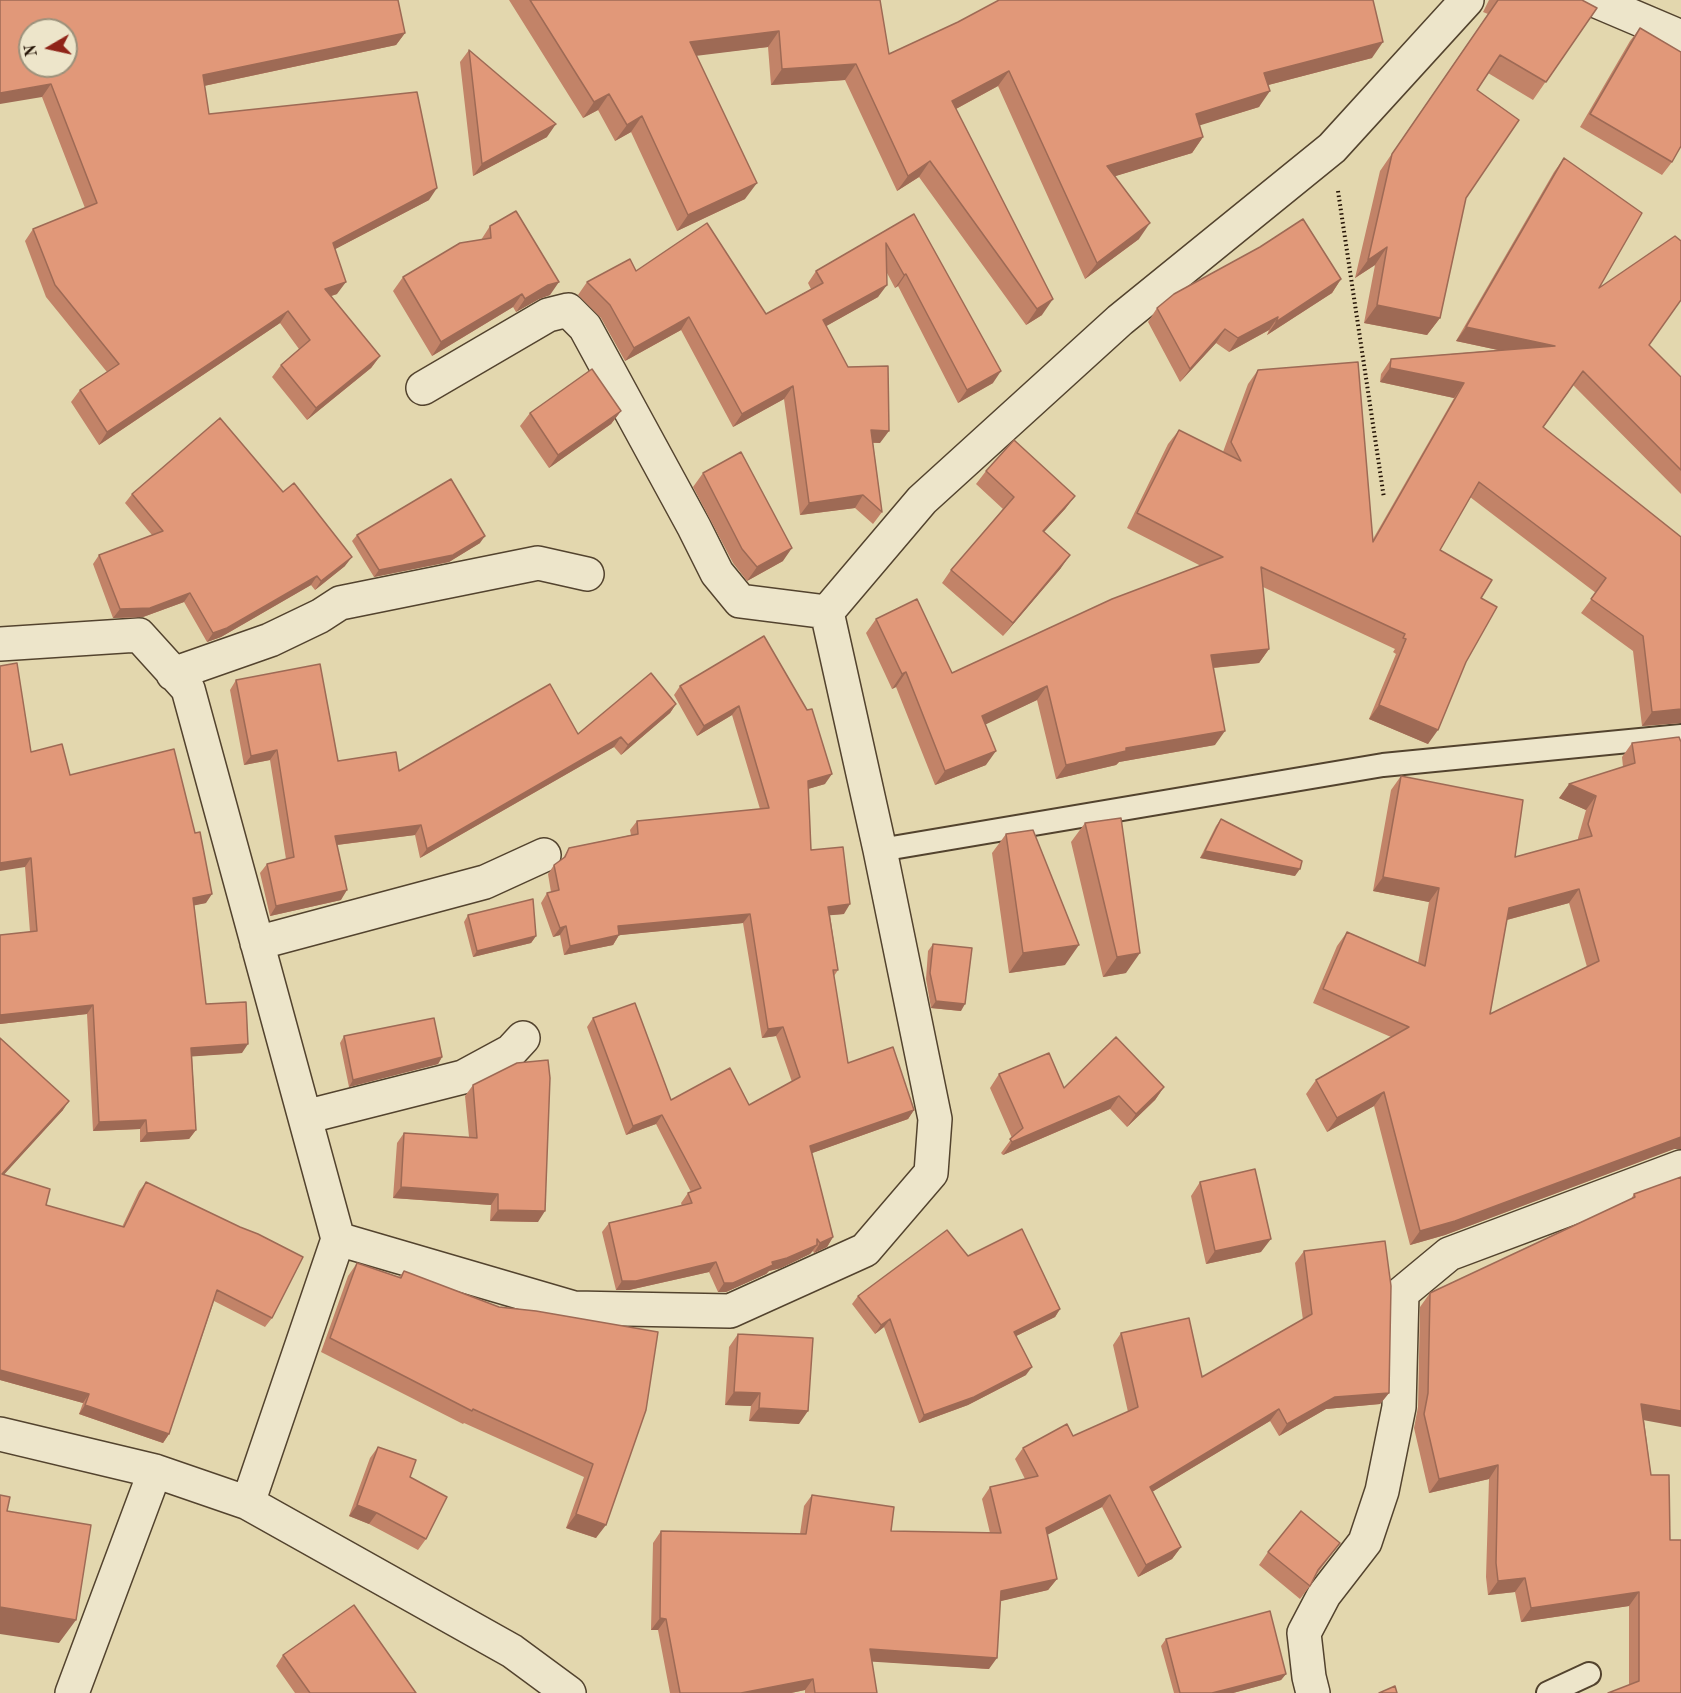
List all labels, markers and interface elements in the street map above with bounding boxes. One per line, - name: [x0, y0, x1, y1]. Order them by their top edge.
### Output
- north arrow: [18, 18, 78, 78]
- text: N: [23, 43, 41, 58]

